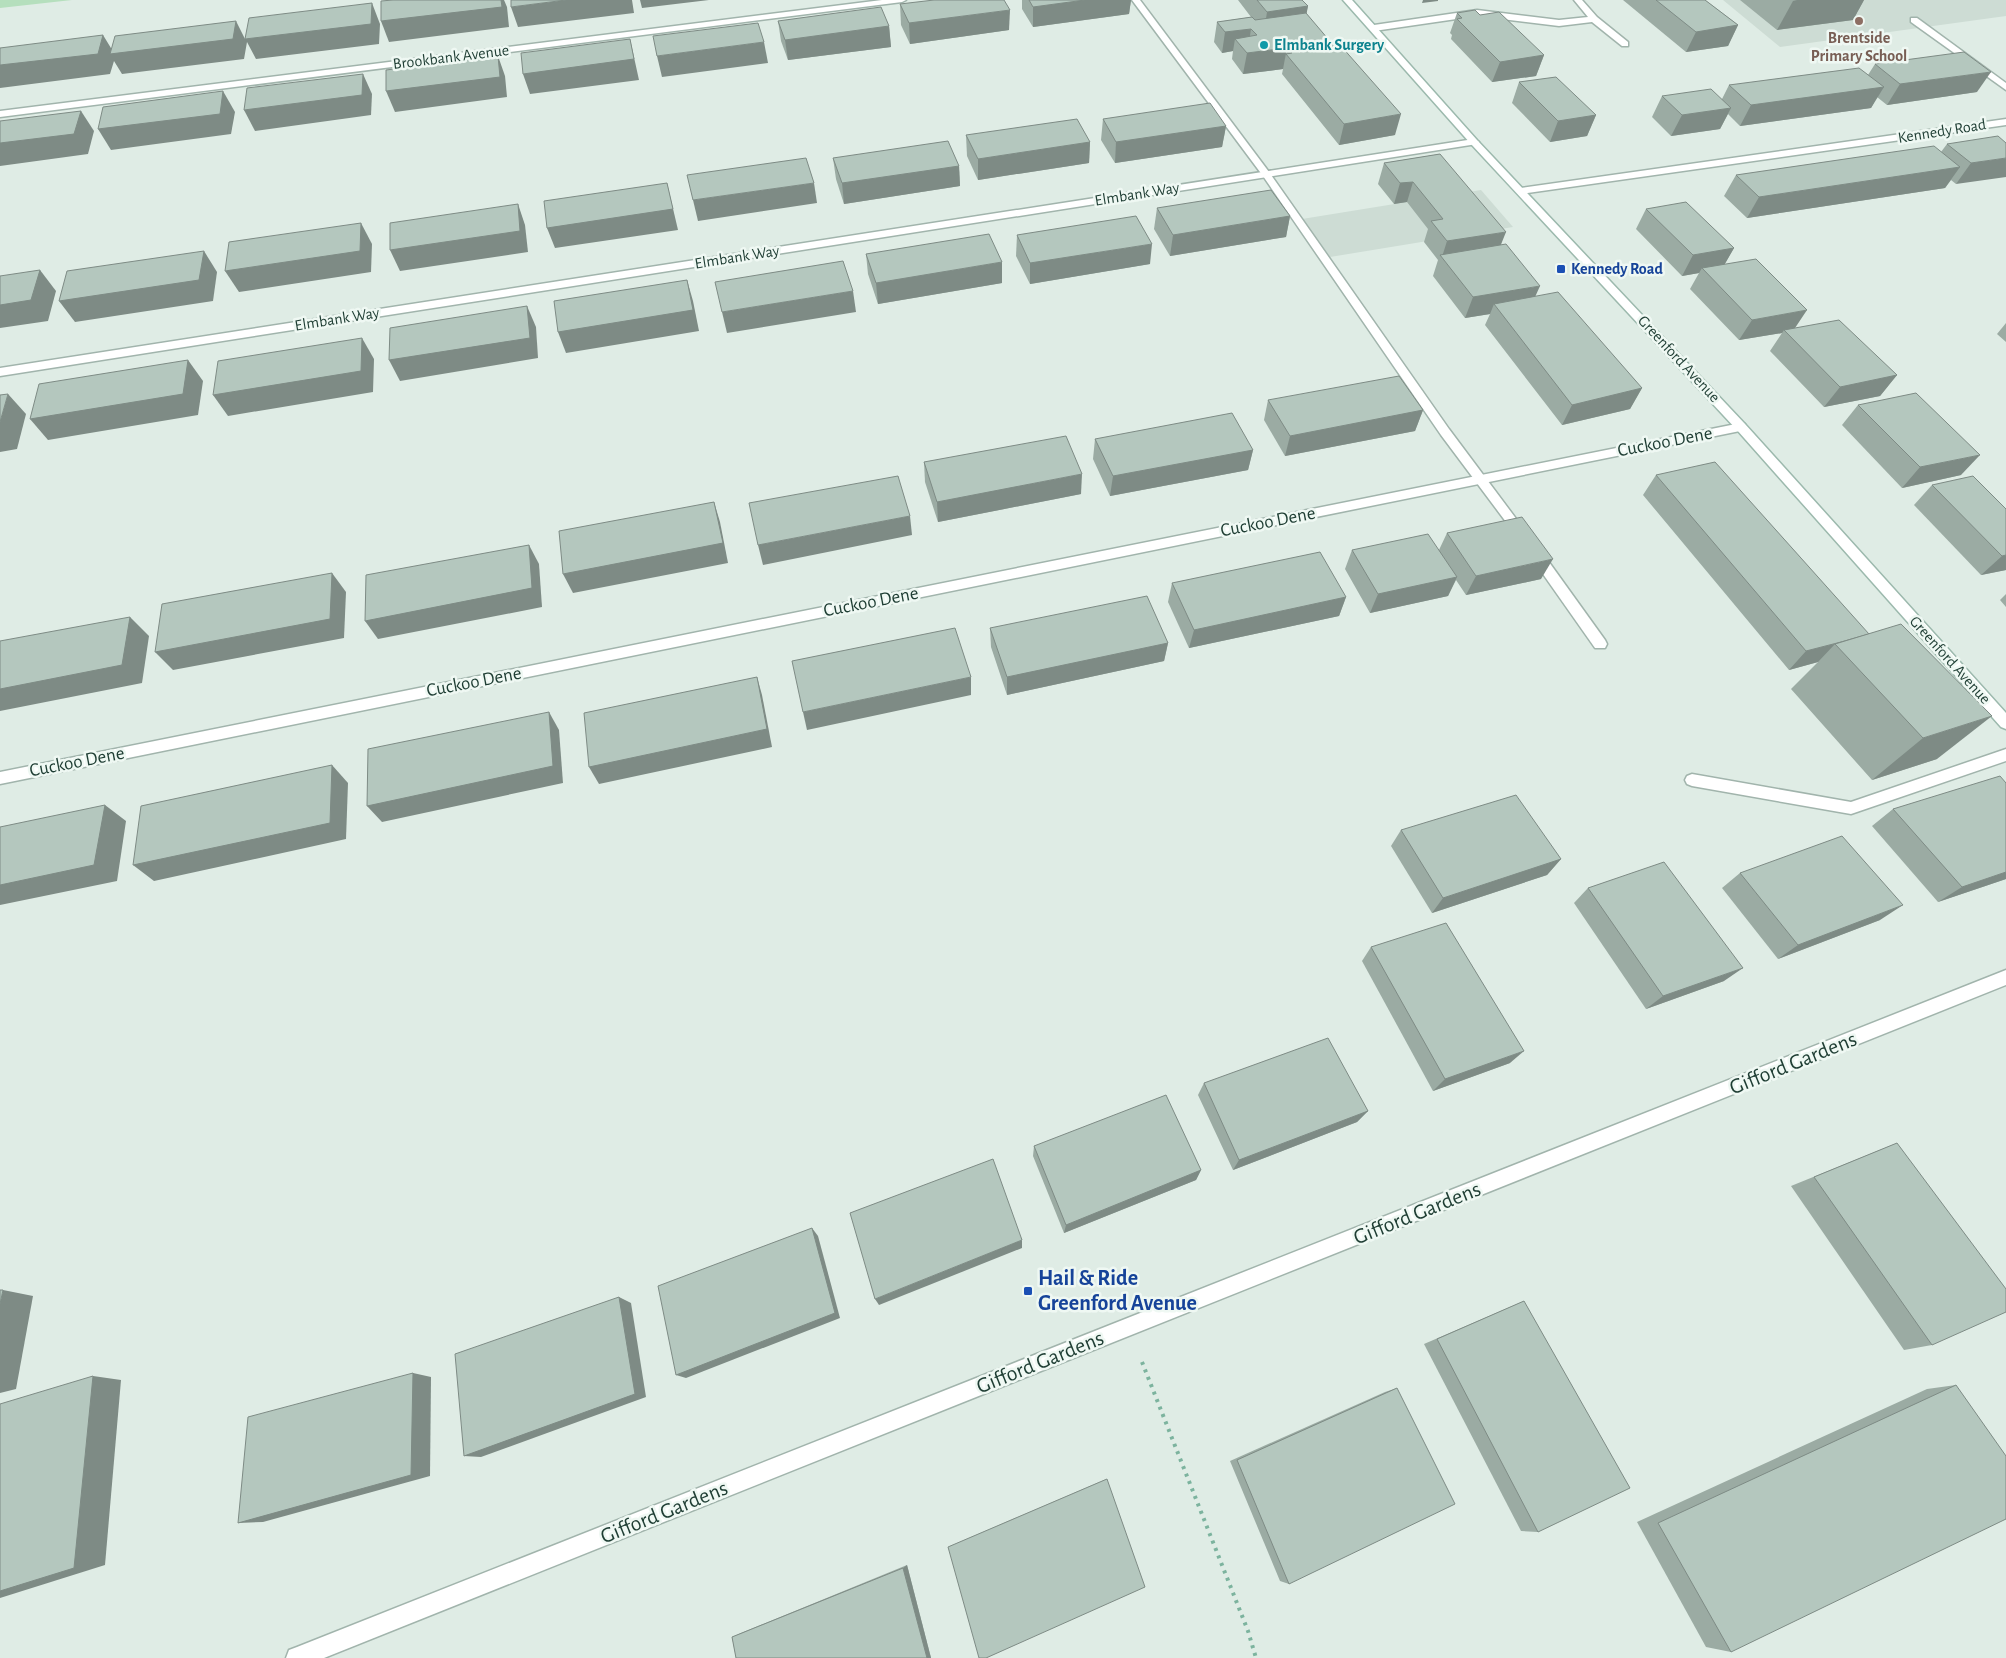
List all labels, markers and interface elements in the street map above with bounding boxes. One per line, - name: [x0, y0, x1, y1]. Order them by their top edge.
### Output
- marker: Brentside Primary School: [1853, 15, 1865, 27]
- place label: Brentside Primary School: [1811, 30, 1907, 65]
- place label: Elmbank Surgery: [1274, 37, 1385, 54]
- marker: Elmbank Surgery: [1258, 39, 1270, 51]
- street label: Brookbank Avenue: [392, 42, 510, 72]
- street label: Kennedy Road: [1897, 116, 1987, 147]
- street label: Elmbank Way: [1094, 179, 1181, 210]
- street label: Elmbank Way: [694, 242, 781, 273]
- place label: Kennedy Road: [1571, 261, 1663, 278]
- marker: Kennedy Road: [1555, 263, 1567, 275]
- street label: Elmbank Way: [294, 304, 381, 335]
- street label: Greenford Avenue: [1635, 312, 1723, 406]
- street label: Cuckoo Dene: [1616, 423, 1714, 461]
- street label: Cuckoo Dene: [1219, 503, 1317, 541]
- street label: Cuckoo Dene: [822, 583, 920, 621]
- street label: Greenford Avenue: [1906, 613, 1994, 707]
- street label: Cuckoo Dene: [425, 663, 523, 701]
- street label: Cuckoo Dene: [28, 743, 126, 781]
- street label: Gifford Gardens: [1726, 1027, 1860, 1099]
- street label: Gifford Gardens: [1350, 1177, 1484, 1249]
- place label: Hail & Ride Greenford Avenue: [1038, 1267, 1197, 1314]
- marker: Hail & Ride Greenford Avenue: [1022, 1285, 1034, 1297]
- street label: Gifford Gardens: [973, 1326, 1107, 1398]
- street label: Gifford Gardens: [597, 1476, 731, 1548]

